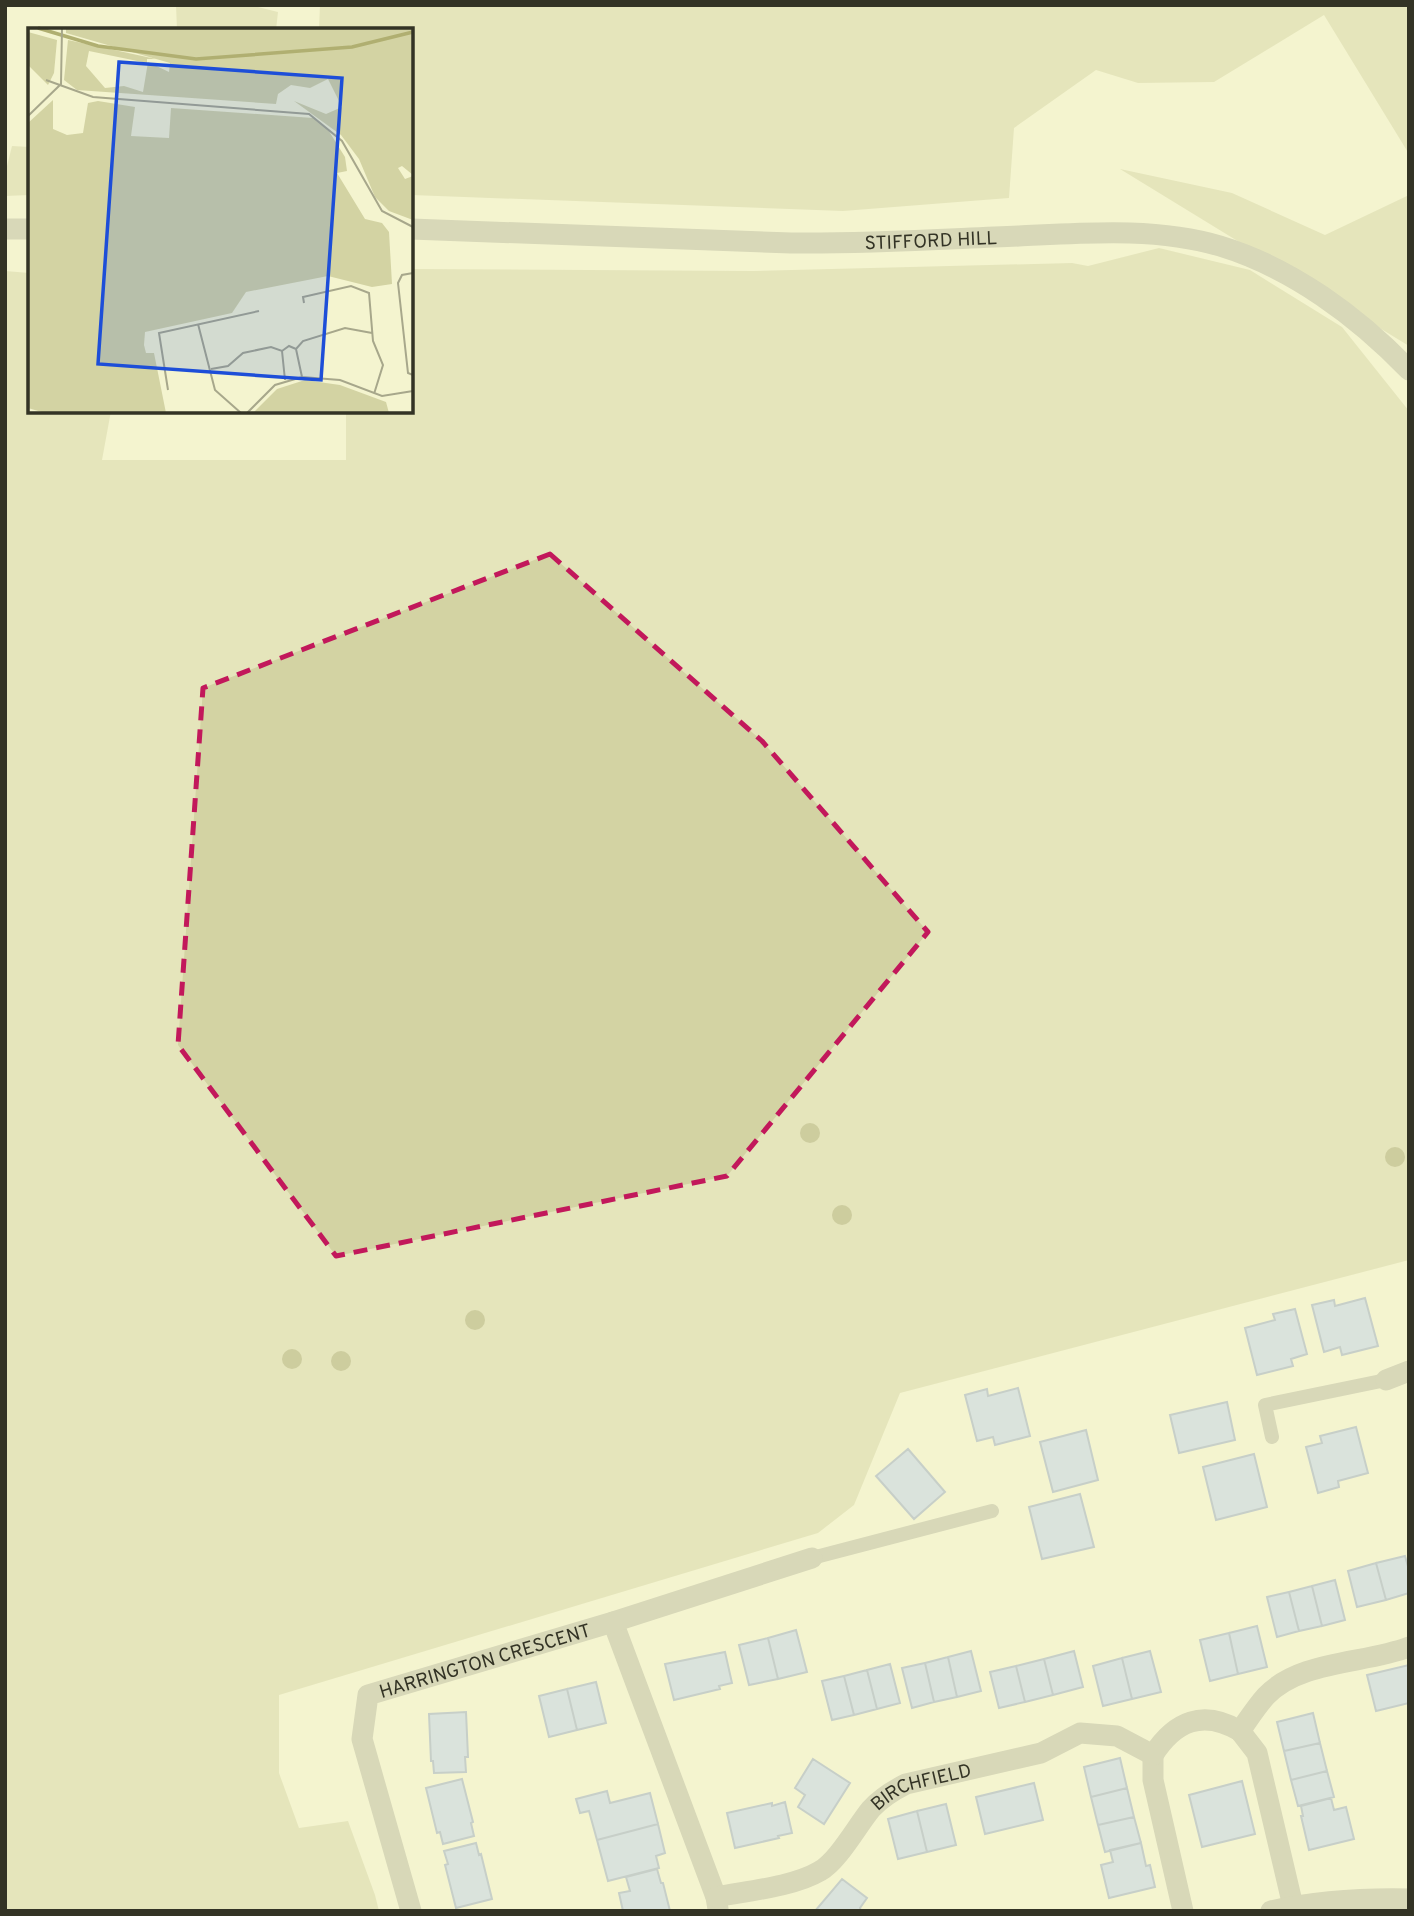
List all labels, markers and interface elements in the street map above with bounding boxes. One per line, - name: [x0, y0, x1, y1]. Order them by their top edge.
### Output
- inset map: [28, 28, 413, 413]
- street label: STIFFORD HILL: [864, 227, 998, 256]
- street label: HARRINGTON CRESCENT: [377, 1619, 594, 1705]
- street label: BIRCHFIELD: [867, 1759, 974, 1817]

